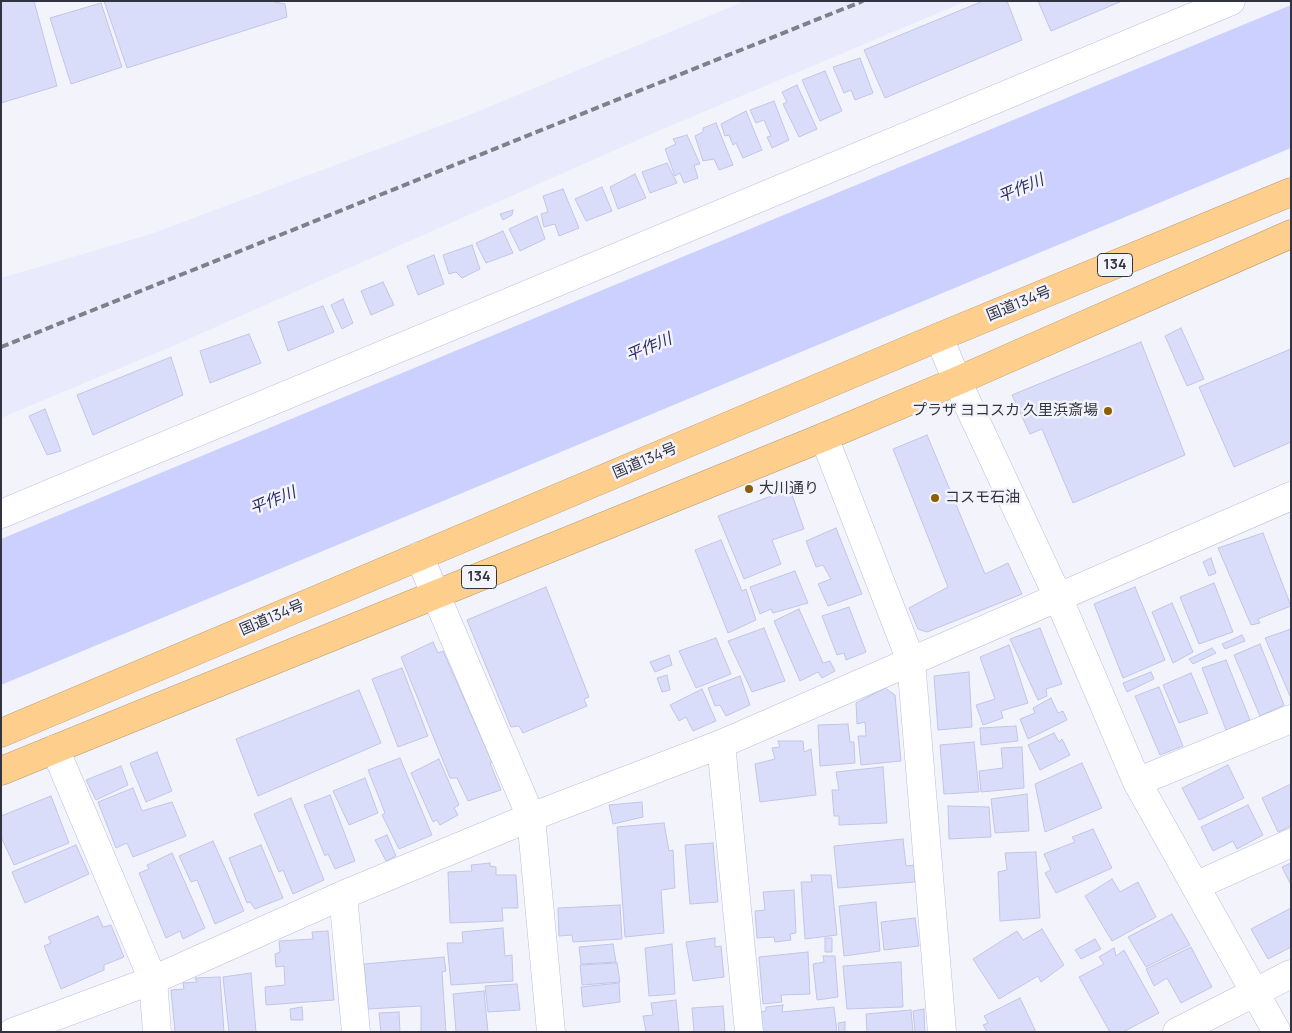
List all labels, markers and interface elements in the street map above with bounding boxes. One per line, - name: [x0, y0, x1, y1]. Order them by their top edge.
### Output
- water label: 平作川: [995, 171, 1047, 207]
- road number: 134: [1098, 254, 1132, 276]
- street label: 国道134号: [984, 283, 1054, 325]
- water label: 平作川: [623, 330, 675, 366]
- place label: プラザ ヨコスカ 久里浜斎場: [912, 402, 1098, 420]
- marker: プラザ ヨコスカ 久里浜斎場: [1102, 405, 1114, 417]
- street label: 国道134号: [610, 439, 680, 483]
- place label: 大川通り: [759, 480, 819, 498]
- water label: 平作川: [247, 483, 299, 519]
- marker: 大川通り: [743, 483, 755, 495]
- place label: コスモ石油: [945, 489, 1020, 507]
- marker: コスモ石油: [929, 492, 941, 504]
- road number: 134: [462, 566, 496, 588]
- street label: 国道134号: [237, 596, 307, 640]

